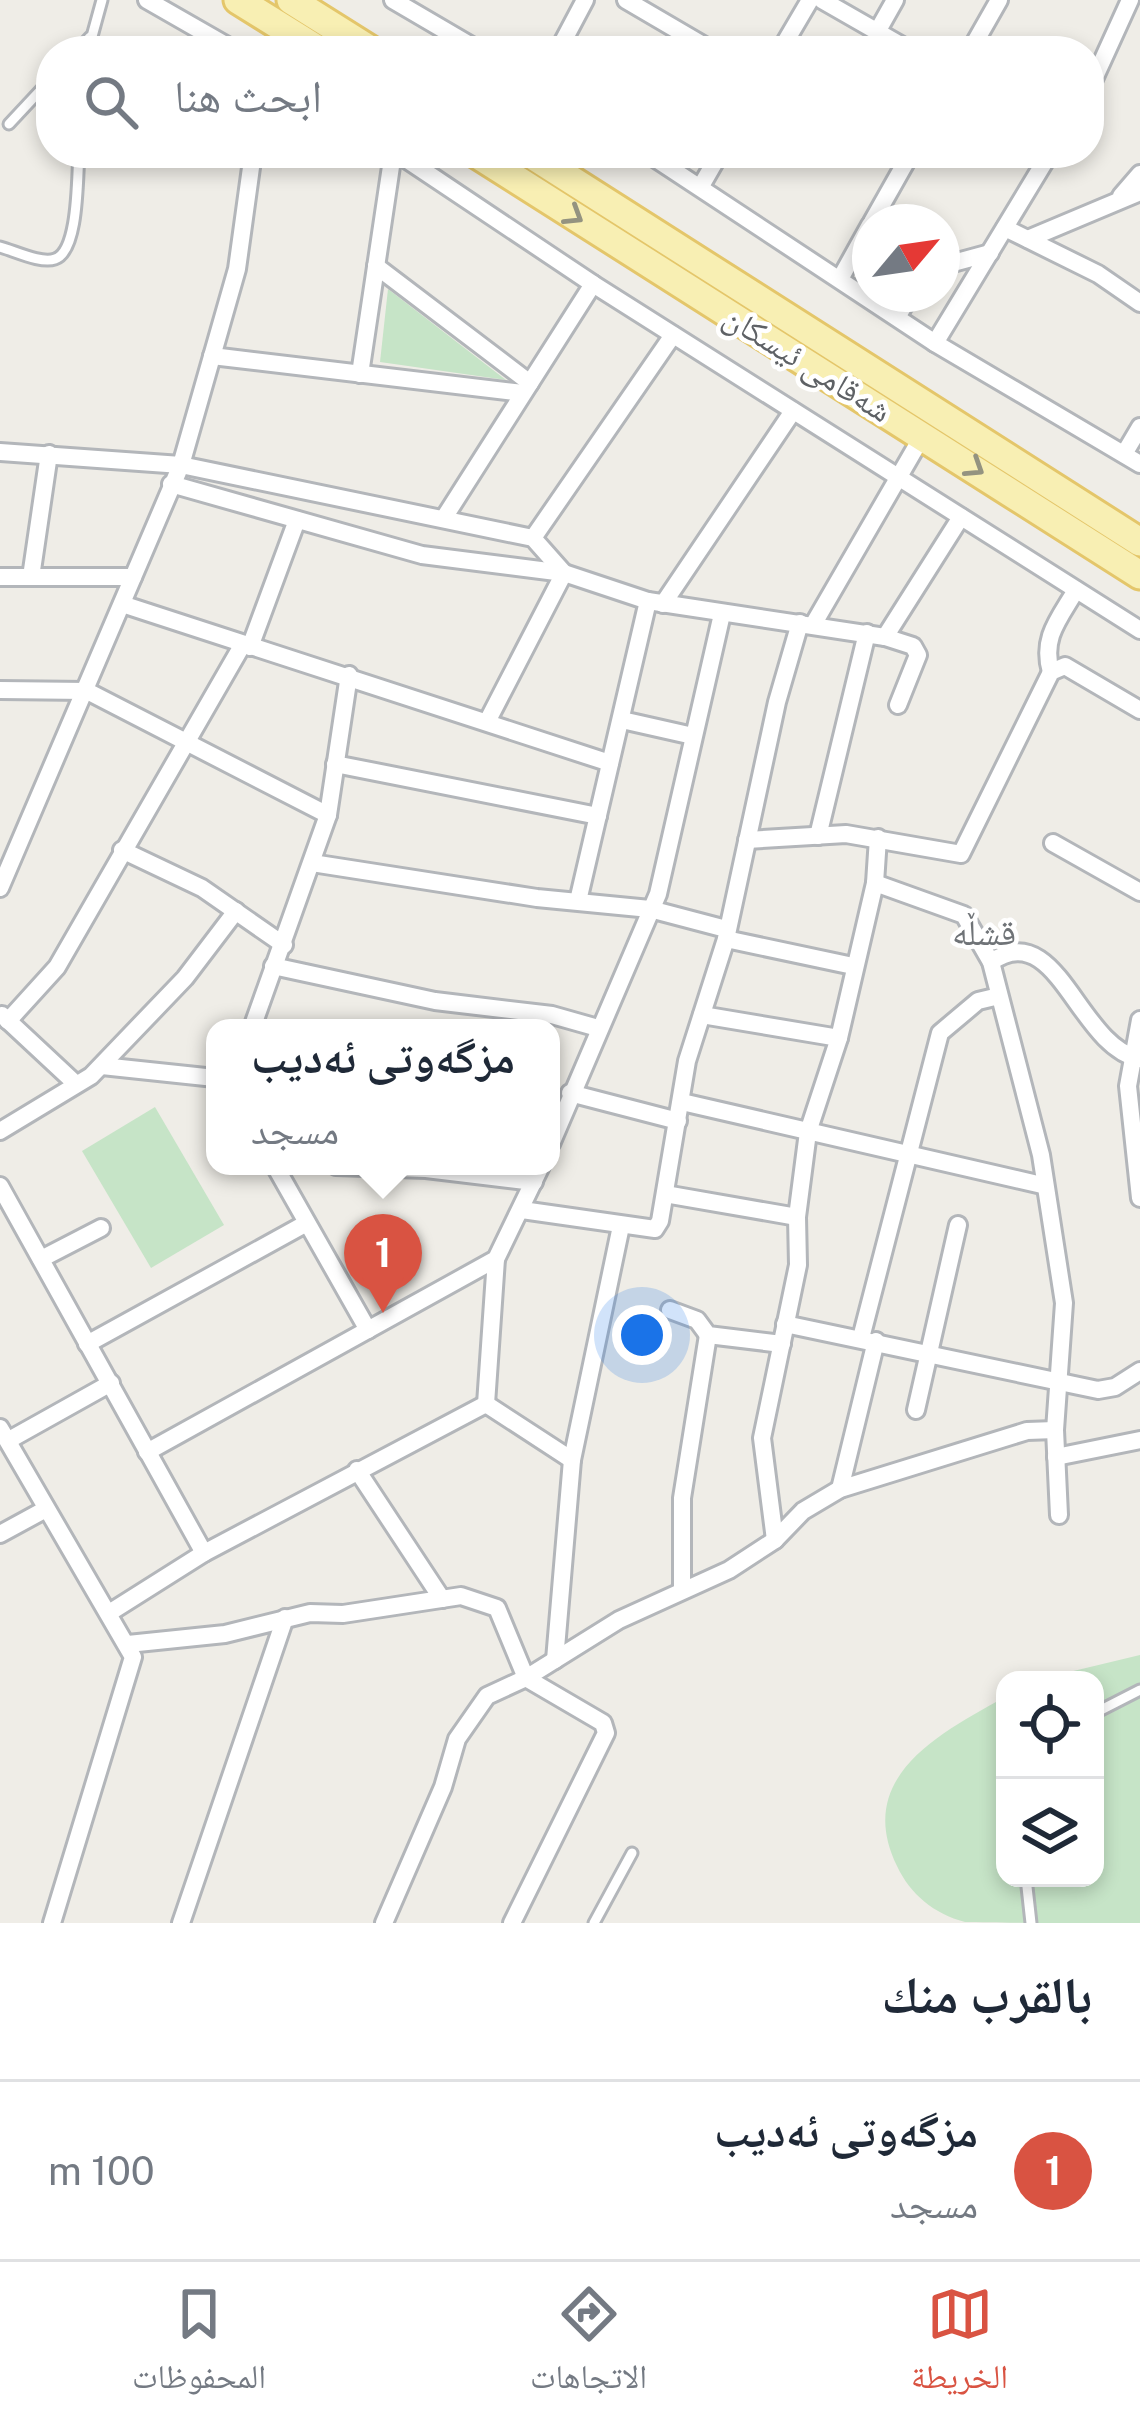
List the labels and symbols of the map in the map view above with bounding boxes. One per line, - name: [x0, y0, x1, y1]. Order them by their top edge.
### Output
- one-way arrow: [561, 202, 583, 224]
- north arrow: [852, 204, 960, 312]
- street label: شەقامی ئیسکان: [716, 296, 899, 431]
- one-way arrow: [962, 454, 984, 476]
- district label: قشڵه‌: [952, 911, 1016, 953]
- pin: 1: [344, 1214, 422, 1313]
- your location: [612, 1305, 672, 1365]

